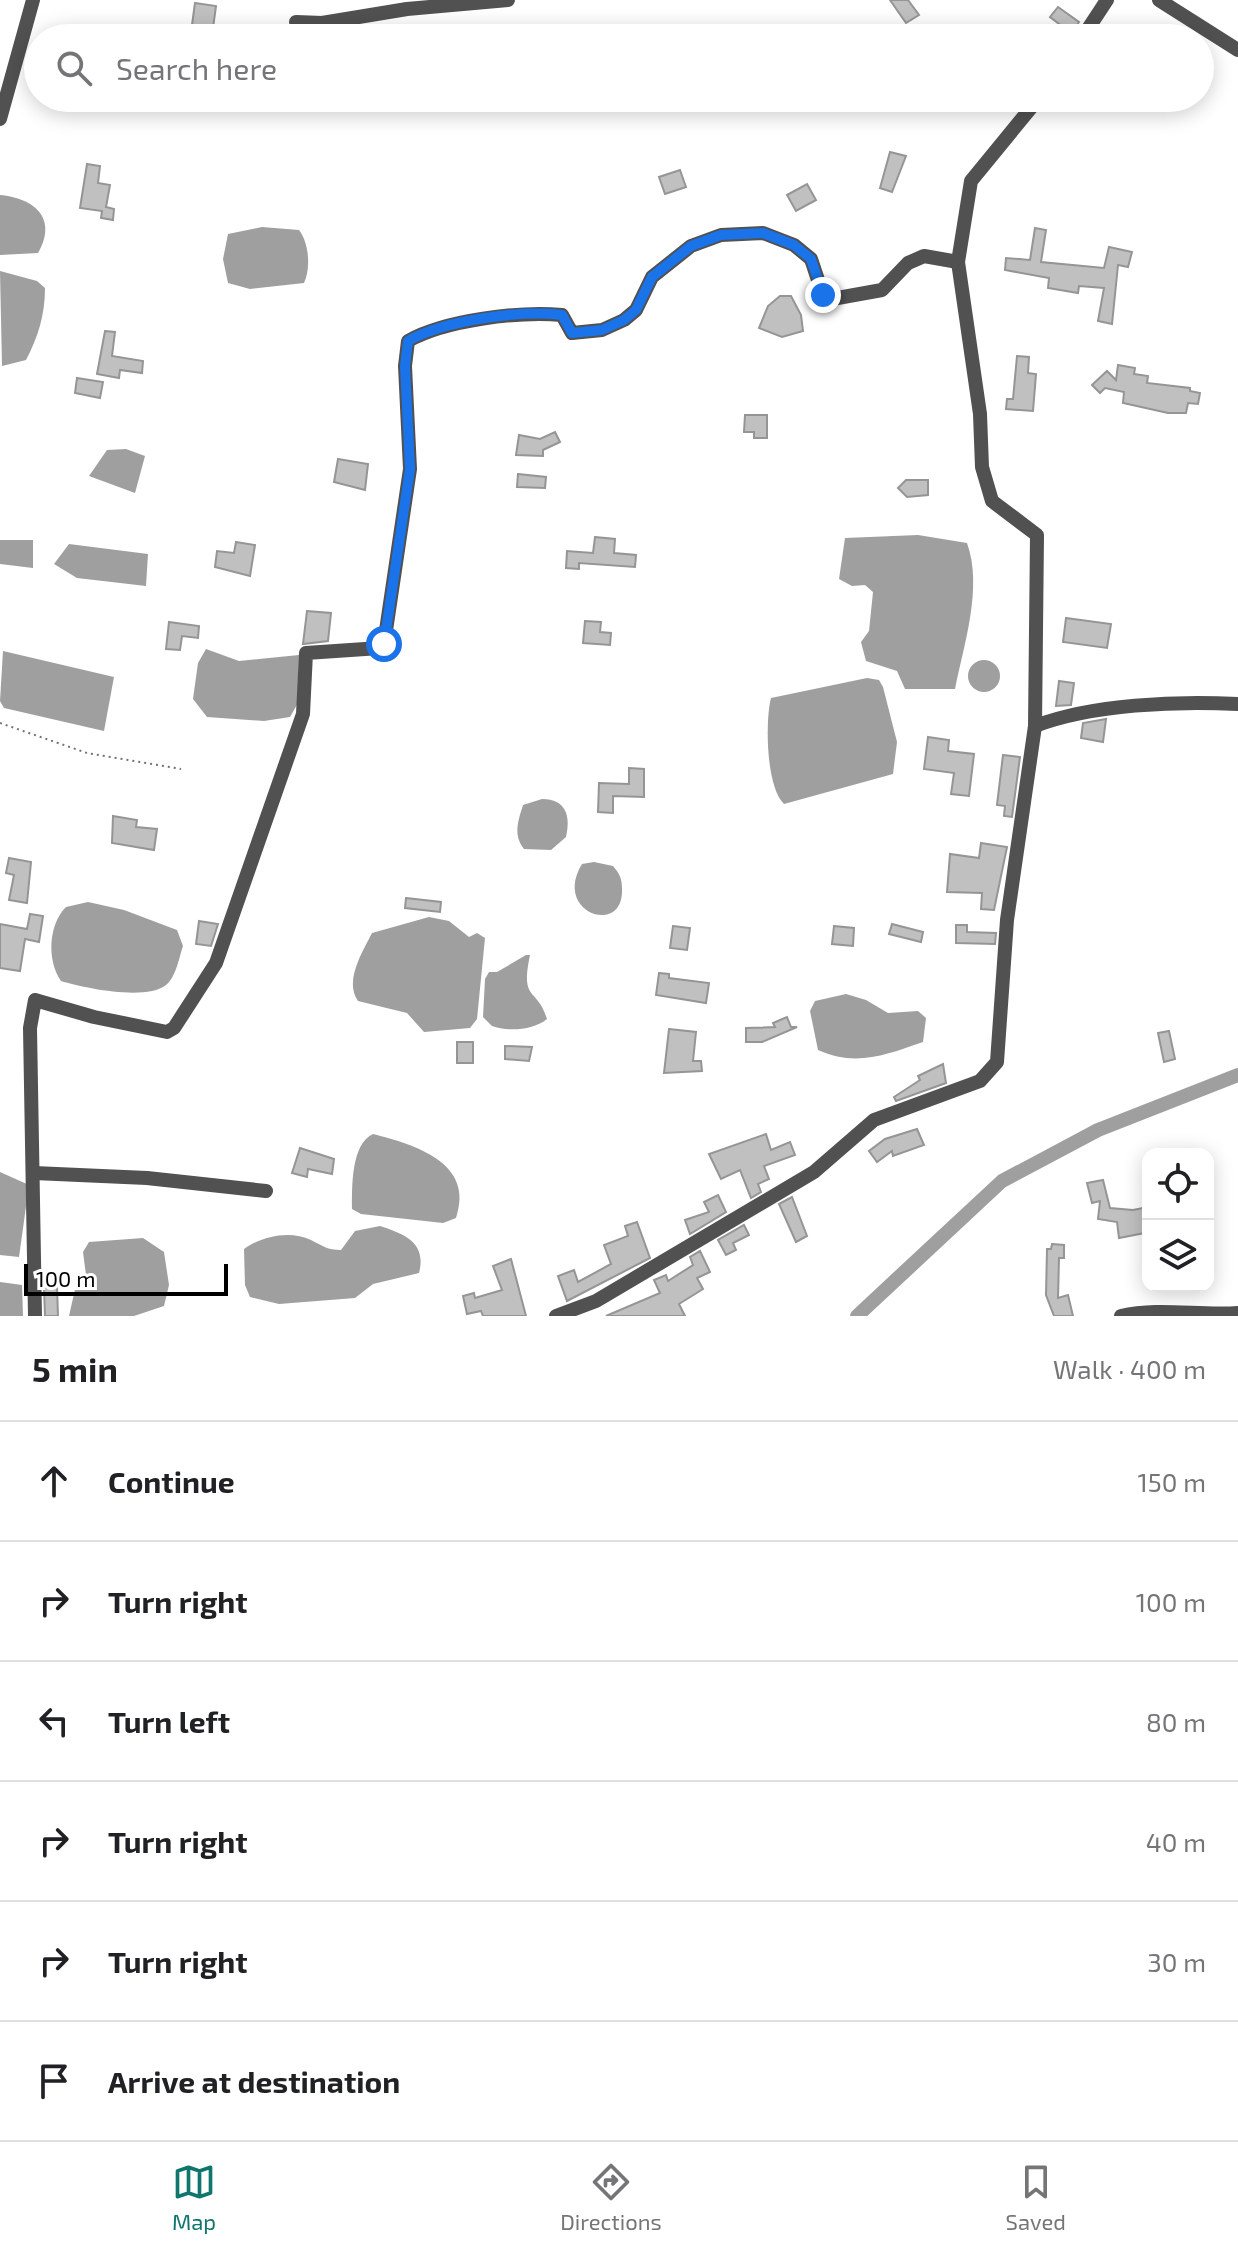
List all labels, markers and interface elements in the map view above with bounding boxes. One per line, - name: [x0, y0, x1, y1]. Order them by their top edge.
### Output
- search box: [24, 24, 1214, 112]
- icon: search: [52, 46, 96, 90]
- text: Search here: [116, 50, 277, 86]
- route end: [805, 277, 841, 313]
- route start: [366, 626, 402, 662]
- map controls: [1142, 1148, 1214, 1292]
- button: locate: [1142, 1148, 1214, 1220]
- button: layers: [1142, 1220, 1214, 1292]
- scale bar: [24, 1260, 228, 1296]
- text: 100 m: [36, 1265, 95, 1291]
- text: 5 min: [32, 1348, 118, 1389]
- text: Walk · 400 m: [1053, 1353, 1206, 1384]
- icon: ahead: [32, 1459, 76, 1503]
- text: Continue: [108, 1463, 235, 1499]
- text: 150 m: [1137, 1466, 1206, 1497]
- icon: right: [32, 1579, 76, 1623]
- text: Turn right: [108, 1583, 248, 1619]
- text: 100 m: [1136, 1586, 1206, 1617]
- icon: left: [32, 1699, 76, 1743]
- text: Turn left: [108, 1703, 230, 1739]
- text: 80 m: [1146, 1706, 1206, 1737]
- icon: right: [32, 1819, 76, 1863]
- text: Turn right: [108, 1823, 248, 1859]
- text: 40 m: [1146, 1826, 1206, 1857]
- icon: right: [32, 1939, 76, 1983]
- text: Turn right: [108, 1943, 248, 1979]
- text: 30 m: [1147, 1946, 1206, 1977]
- icon: arrive: [32, 2059, 76, 2103]
- text: Arrive at destination: [108, 2063, 400, 2099]
- tab: Map: [172, 2160, 216, 2234]
- tab: Directions: [560, 2160, 662, 2234]
- tab: Saved: [1006, 2160, 1066, 2234]

